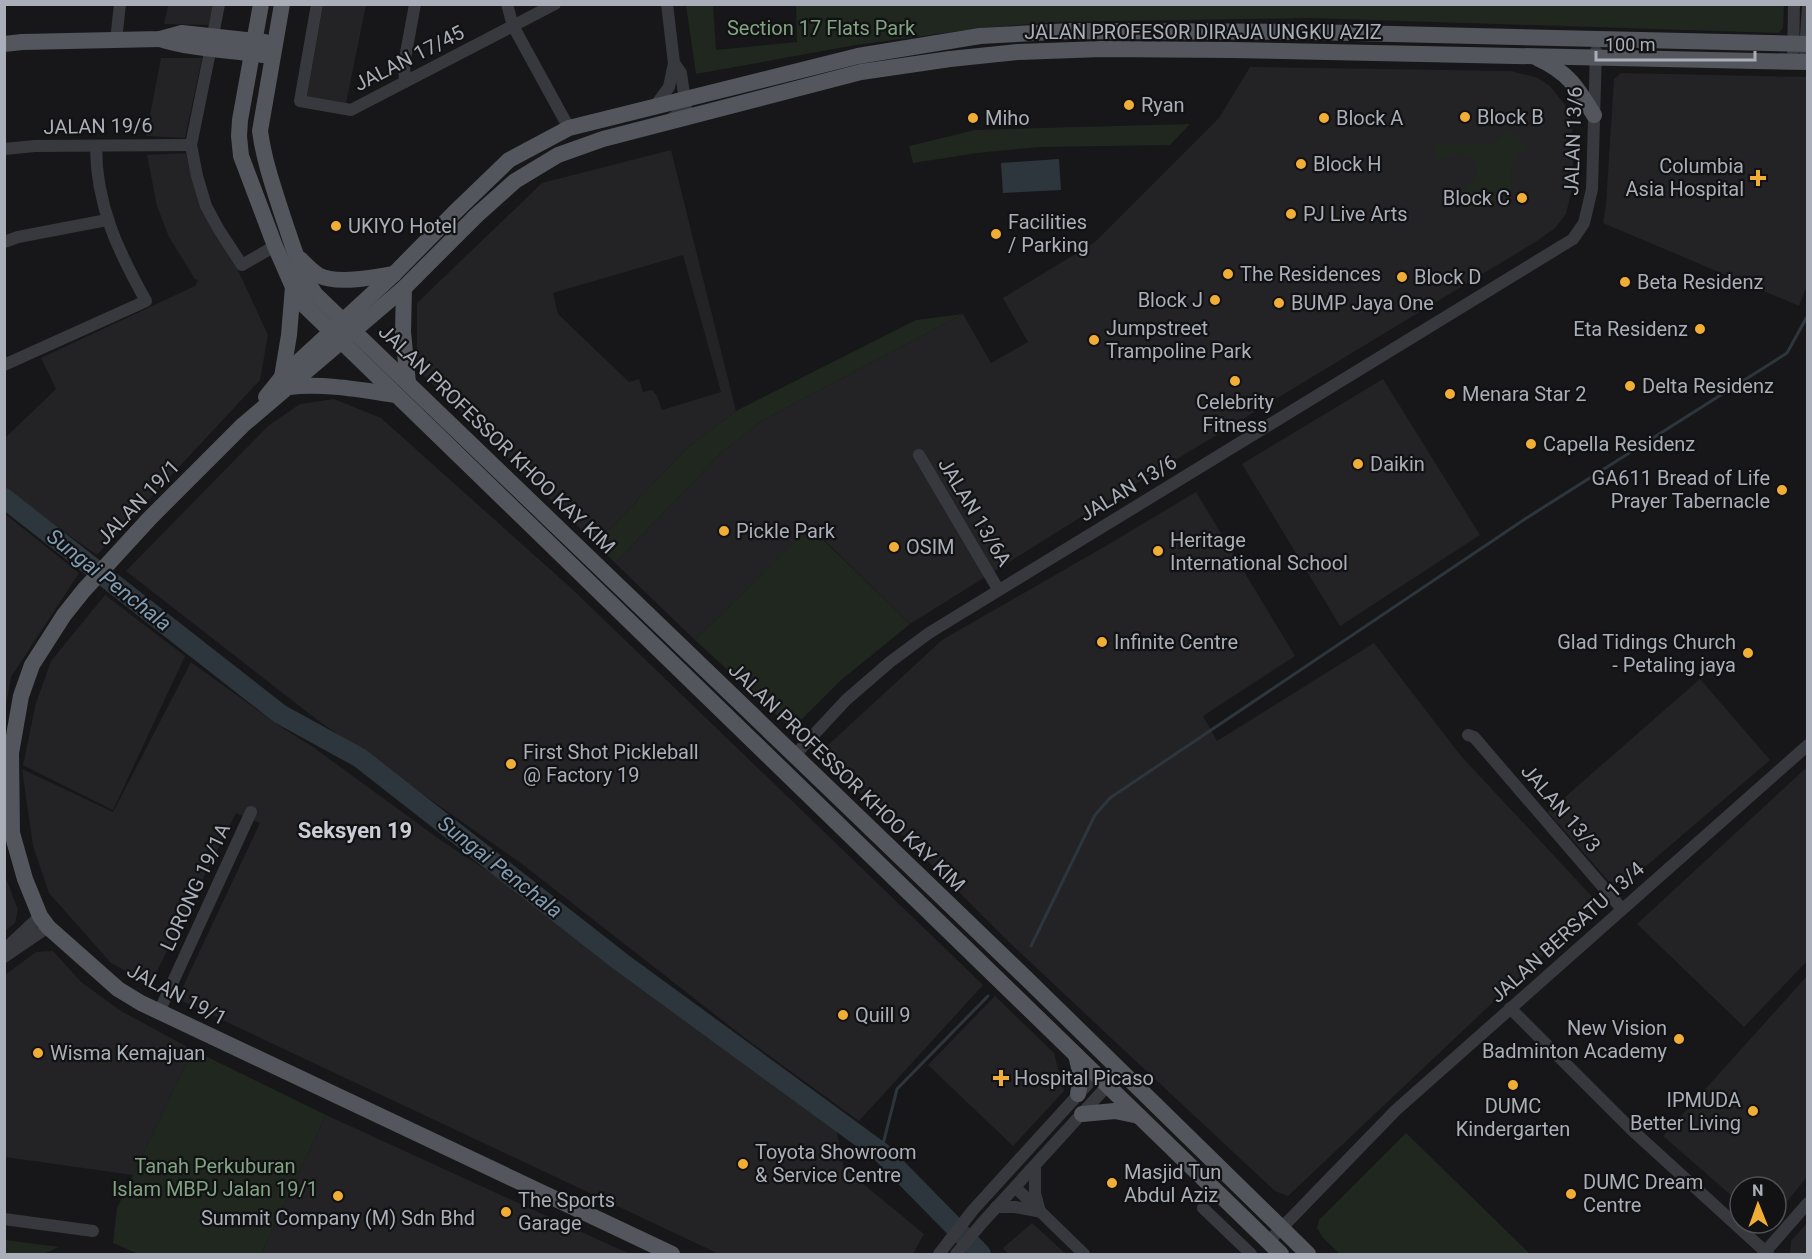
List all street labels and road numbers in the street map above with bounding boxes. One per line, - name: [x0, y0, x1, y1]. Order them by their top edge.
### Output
- street label: JALAN 17/45: [350, 20, 468, 96]
- street label: JALAN PROFESOR DIRAJA UNGKU AZIZ: [1024, 20, 1382, 44]
- street label: JALAN 13/6: [1559, 86, 1587, 196]
- street label: JALAN 19/6: [43, 113, 153, 139]
- street label: JALAN PROFESSOR KHOO KAY KIM: [374, 319, 620, 559]
- street label: JALAN 13/6: [1075, 450, 1181, 526]
- street label: JALAN 13/6A: [933, 453, 1017, 571]
- street label: JALAN 19/1: [91, 454, 185, 550]
- street label: JALAN PROFESSOR KHOO KAY KIM: [724, 657, 970, 897]
- street label: JALAN 13/3: [1516, 759, 1606, 857]
- street label: LORONG 19/1A: [155, 819, 235, 955]
- street label: JALAN BERSATU 13/4: [1485, 857, 1649, 1007]
- street label: JALAN 19/1: [123, 958, 231, 1030]

